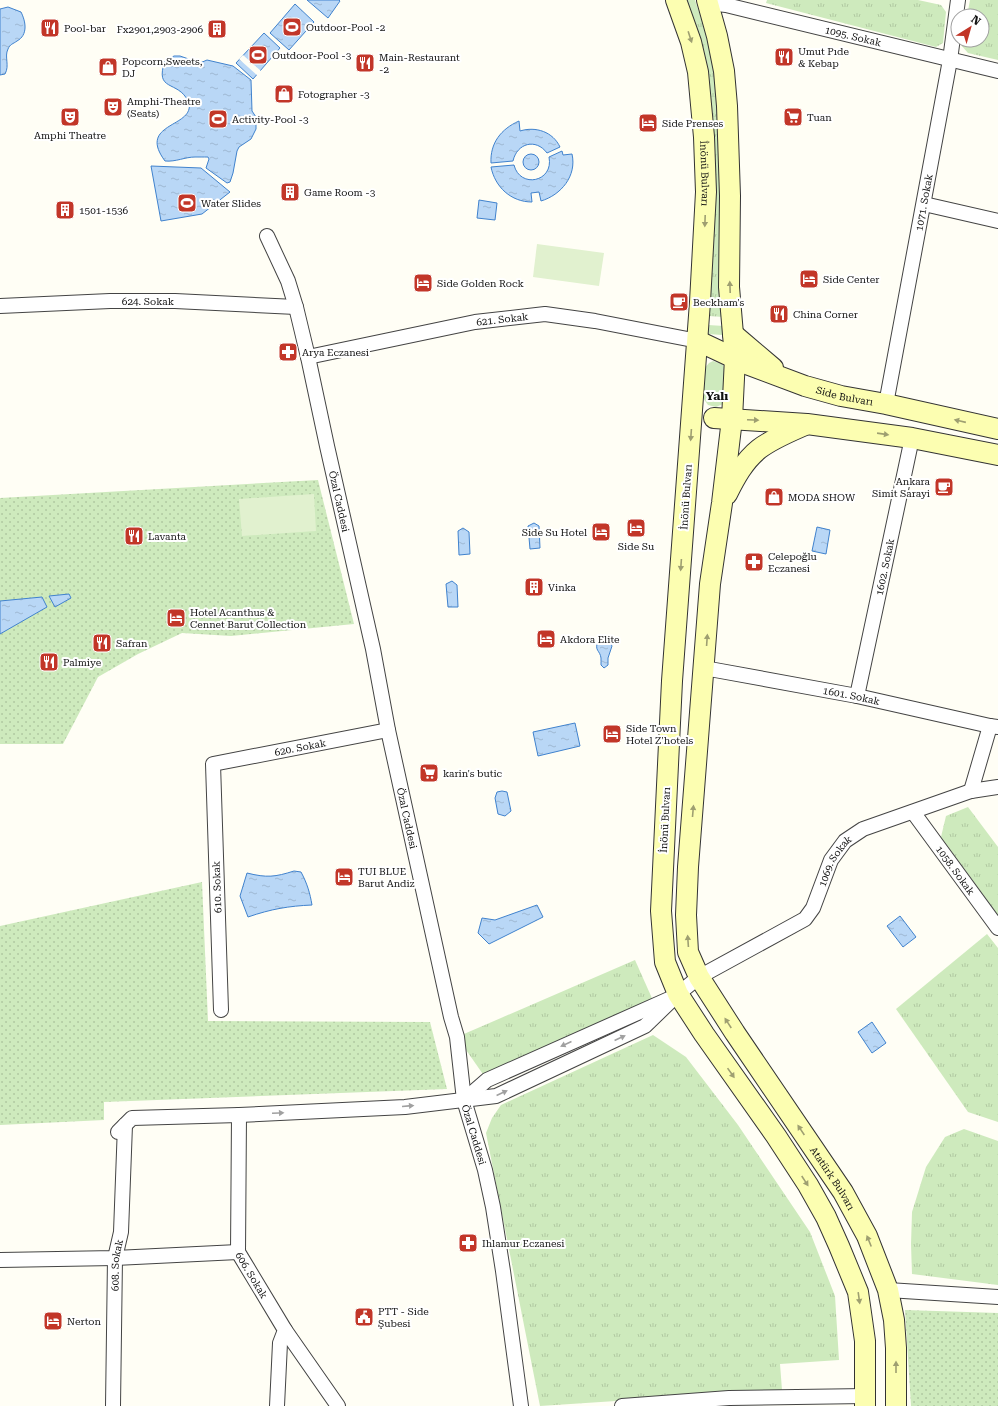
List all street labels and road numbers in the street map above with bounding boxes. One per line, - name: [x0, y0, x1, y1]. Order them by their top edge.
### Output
- street label: 1095. Sokak: [824, 24, 883, 48]
- street label: İnönü Bulvarı: [699, 140, 712, 206]
- street label: 1071. Sokak: [913, 172, 934, 232]
- street label: 624. Sokak: [122, 296, 175, 307]
- street label: 621. Sokak: [476, 310, 529, 327]
- street label: Side Bulvarı: [815, 384, 874, 407]
- street label: İnönü Bulvarı: [678, 464, 694, 530]
- street label: Özal Caddesi: [327, 470, 352, 533]
- street label: 1602. Sokak: [873, 537, 896, 596]
- street label: 1601. Sokak: [822, 684, 882, 707]
- street label: 620. Sokak: [274, 737, 328, 757]
- street label: Özal Caddesi: [395, 786, 419, 850]
- street label: İnönü Bulvarı: [658, 787, 672, 853]
- street label: 1069. Sokak: [816, 833, 854, 888]
- street label: 1058. Sokak: [934, 843, 977, 897]
- street label: 610. Sokak: [211, 860, 223, 913]
- street label: Özal Caddesi: [460, 1103, 489, 1166]
- street label: Atatürk Bulvarı: [808, 1145, 857, 1212]
- street label: 608. Sokak: [109, 1238, 125, 1291]
- street label: 606. Sokak: [234, 1250, 270, 1301]

